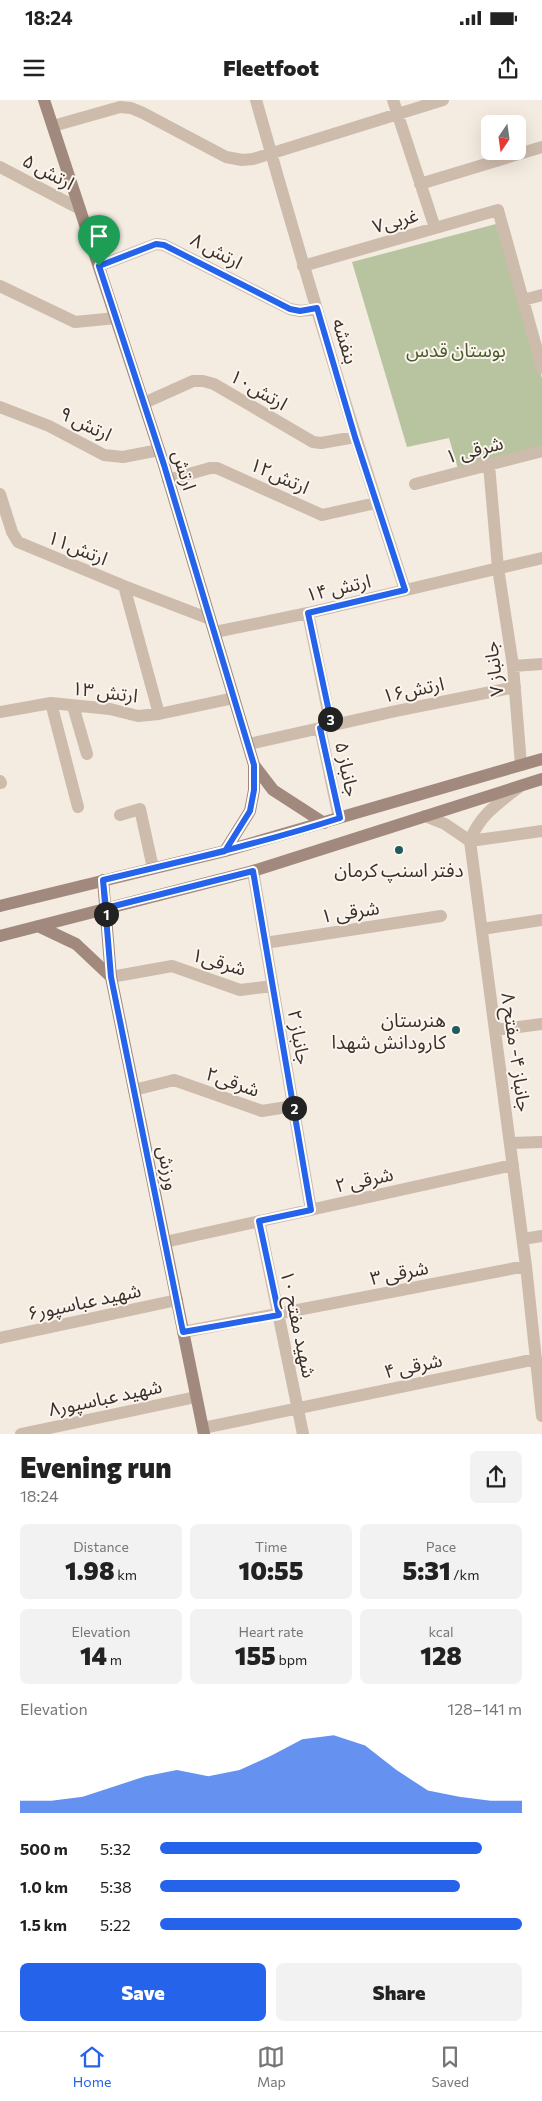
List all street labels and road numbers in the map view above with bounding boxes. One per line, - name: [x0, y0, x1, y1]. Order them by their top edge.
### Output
- street label: ارتش ۵: [19, 148, 79, 195]
- street label: غربی۷: [369, 203, 421, 238]
- street label: ارتش ۸: [187, 227, 247, 274]
- street label: بنفشه: [328, 315, 364, 367]
- street label: ارتش۱۰: [226, 363, 292, 415]
- street label: ارتش ۹: [56, 401, 116, 446]
- street label: شرقی ۱: [443, 430, 506, 469]
- street label: ارتش: [167, 447, 202, 493]
- street label: ارتش۱۲: [246, 452, 313, 499]
- street label: ارتش۱۱: [44, 525, 111, 570]
- street label: ارتش ۱۴: [303, 568, 373, 607]
- street label: جانباز ۷: [478, 640, 509, 698]
- street label: ارتش۱۶: [380, 671, 446, 708]
- street label: ارتش ۱۳: [71, 676, 139, 707]
- street label: جانباز ۵: [330, 740, 365, 799]
- street label: شرقی ۱: [319, 895, 381, 928]
- street label: شرقی۱: [189, 942, 249, 981]
- street label: جانباز ۴- مفتح ۸: [493, 991, 537, 1114]
- street label: جانباز ۲: [283, 1008, 316, 1066]
- street label: شرقی۲: [203, 1061, 263, 1102]
- street label: ورزش: [152, 1144, 185, 1192]
- street label: شرقی ۲: [333, 1162, 395, 1197]
- street label: شرقی ۳: [368, 1255, 430, 1290]
- street label: شهید مفتح ۱۰: [272, 1268, 322, 1381]
- street label: شهید عباسپور۶: [25, 1278, 143, 1326]
- street label: شرقی ۴: [382, 1348, 444, 1383]
- street label: شهید عباسپور۸: [46, 1374, 164, 1422]

